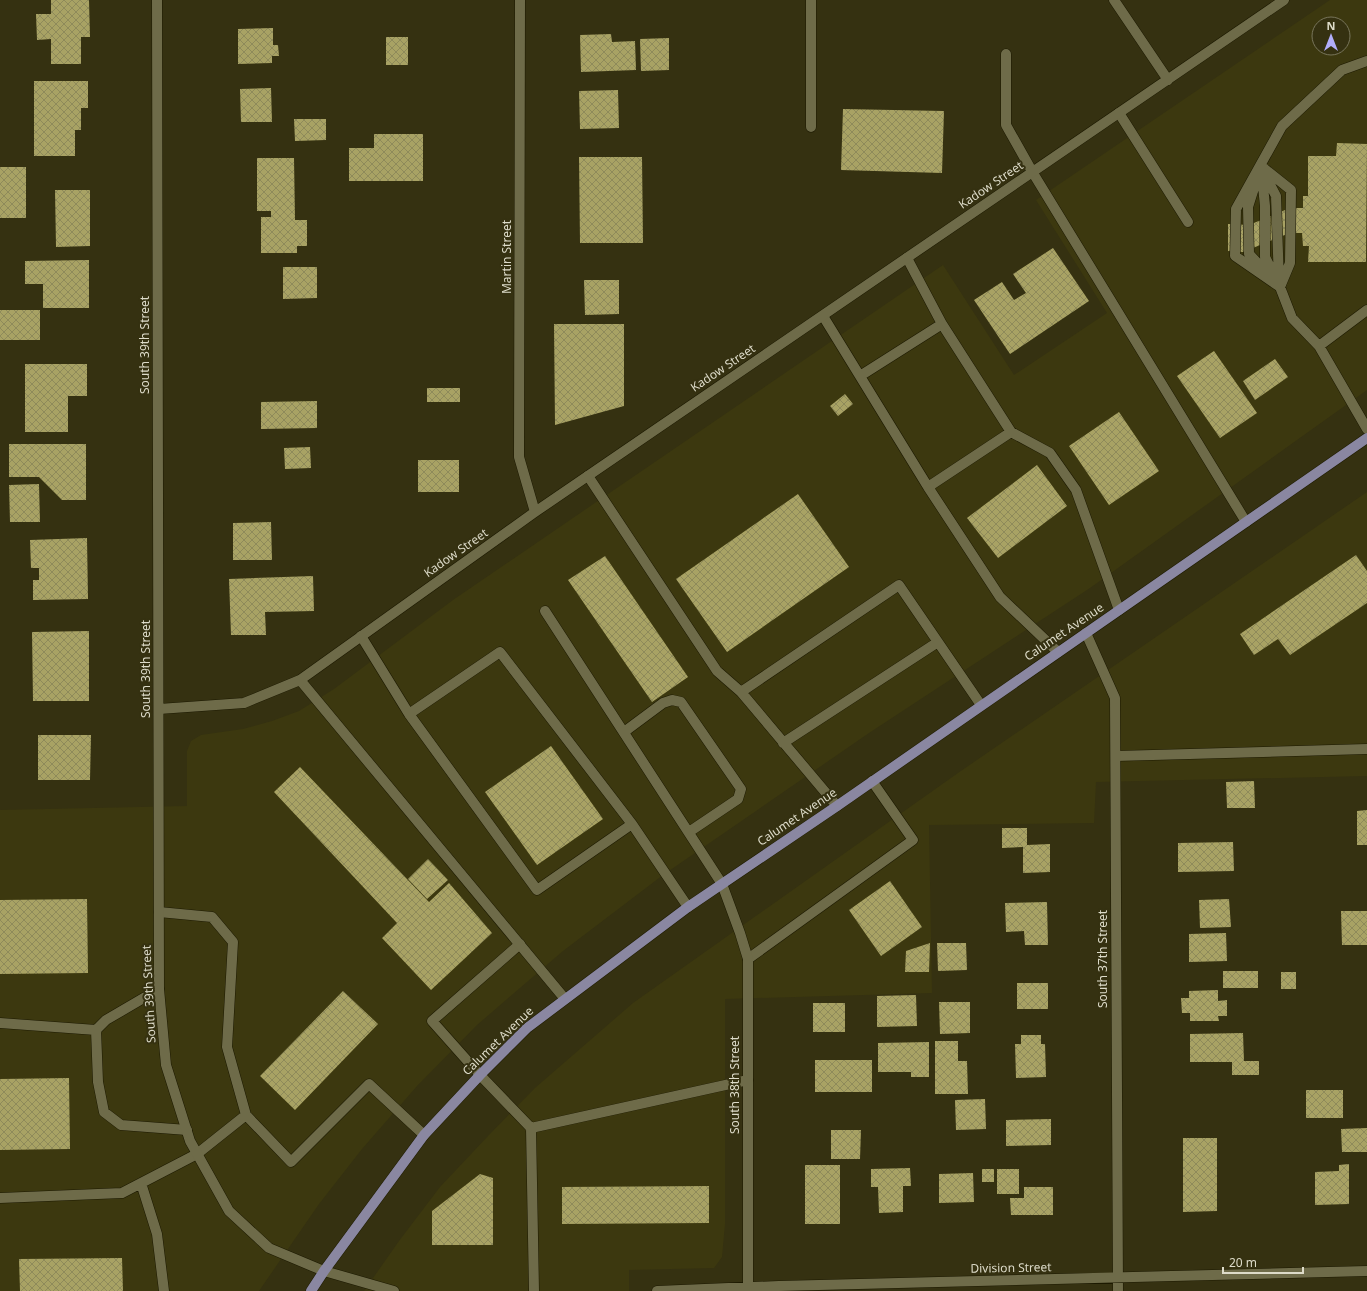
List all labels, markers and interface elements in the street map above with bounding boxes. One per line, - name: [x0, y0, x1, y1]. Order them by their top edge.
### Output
- north arrow: [1311, 16, 1351, 56]
- text: N: [1327, 18, 1335, 33]
- street label: Kadow Street: [955, 156, 1027, 212]
- street label: Martin Street: [498, 219, 515, 294]
- street label: South 39th Street: [136, 295, 153, 394]
- street label: Kadow Street: [687, 339, 759, 395]
- street label: Kadow Street: [420, 524, 492, 581]
- street label: Calumet Avenue: [1021, 599, 1107, 664]
- street label: South 39th Street: [137, 619, 154, 718]
- street label: Calumet Avenue: [754, 784, 840, 849]
- street label: South 37th Street: [1094, 909, 1111, 1008]
- street label: South 39th Street: [137, 944, 160, 1044]
- street label: Calumet Avenue: [459, 1002, 537, 1079]
- street label: South 38th Street: [726, 1035, 743, 1134]
- scale bar: [1223, 1249, 1303, 1275]
- text: 20 m: [1229, 1254, 1257, 1271]
- street label: Division Street: [970, 1258, 1052, 1277]

